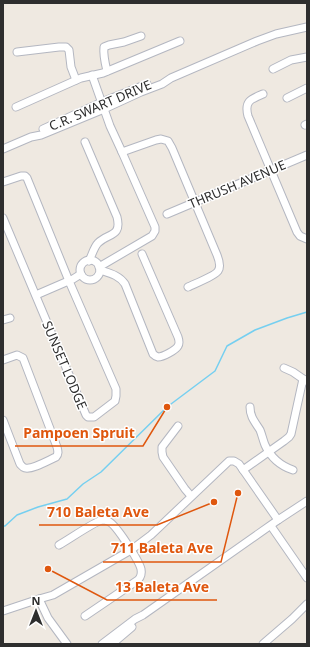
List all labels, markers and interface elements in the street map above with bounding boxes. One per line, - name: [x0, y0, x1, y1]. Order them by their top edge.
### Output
- street label: C.R. SWART DRIVE: [46, 75, 154, 135]
- street label: THRUSH AVENUE: [186, 155, 288, 213]
- street label: SUNSET LODGE: [38, 318, 92, 412]
- callout: Pampoen Spruit: [15, 420, 143, 446]
- text: Pampoen Spruit: [23, 423, 135, 442]
- callout: 710 Baleta Ave: [39, 499, 157, 525]
- text: 710 Baleta Ave: [47, 502, 149, 521]
- callout: 711 Baleta Ave: [103, 536, 221, 562]
- text: 711 Baleta Ave: [111, 538, 213, 557]
- callout: 13 Baleta Ave: [107, 574, 217, 600]
- text: 13 Baleta Ave: [115, 577, 209, 596]
- north arrow: [16, 591, 56, 631]
- text: N: [32, 593, 40, 608]

